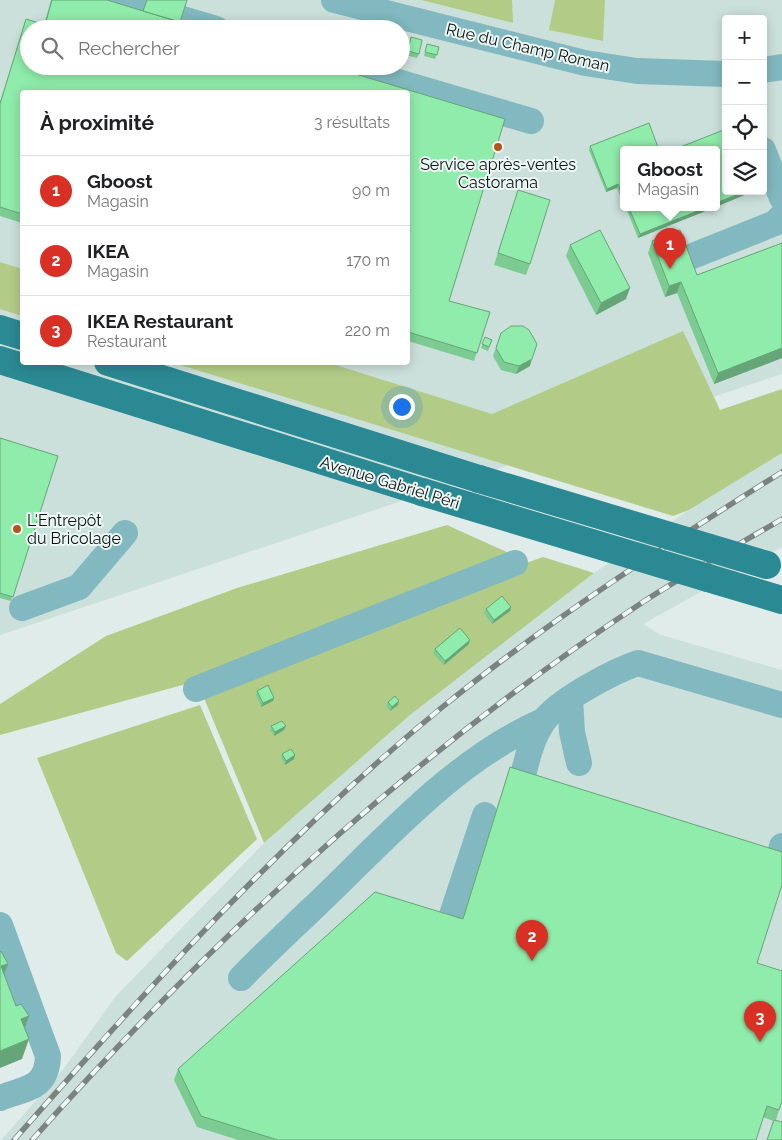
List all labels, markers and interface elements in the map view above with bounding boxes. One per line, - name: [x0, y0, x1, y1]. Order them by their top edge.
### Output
- map controls: [722, 15, 767, 195]
- button: +: [722, 15, 767, 60]
- street label: Rue du Champ Roman: [444, 19, 611, 76]
- search box: [20, 20, 410, 75]
- icon: search: [38, 34, 66, 62]
- text: Rechercher: [78, 37, 180, 59]
- button: −: [722, 60, 767, 105]
- button: locate: [722, 105, 767, 150]
- text: À proximité: [40, 110, 154, 135]
- text: 3 résultats: [314, 113, 390, 132]
- marker: Service après-ventes Castorama: [492, 141, 504, 153]
- popup: [620, 146, 720, 211]
- button: layers: [722, 150, 767, 195]
- place label: Service après-ventes Castorama: [420, 155, 576, 192]
- text: Gboost: [637, 158, 703, 180]
- text: Gboost: [87, 170, 152, 192]
- text: Magasin: [637, 180, 699, 199]
- text: 1: [52, 181, 60, 200]
- text: 90 m: [352, 181, 390, 200]
- text: Magasin: [87, 192, 149, 211]
- pin: 1: [654, 228, 686, 269]
- text: IKEA: [87, 240, 129, 262]
- text: 2: [51, 251, 61, 270]
- text: 170 m: [346, 251, 390, 270]
- text: Magasin: [87, 262, 149, 281]
- text: IKEA Restaurant: [87, 310, 233, 332]
- text: 3: [52, 321, 60, 340]
- text: 220 m: [345, 321, 390, 340]
- text: Restaurant: [87, 332, 167, 351]
- your location: [389, 394, 415, 420]
- street label: Avenue Gabriel Péri: [318, 452, 462, 513]
- place label: L'Entrepôt du Bricolage: [27, 511, 121, 548]
- marker: L'Entrepôt du Bricolage: [11, 523, 23, 535]
- pin: 2: [516, 920, 548, 961]
- pin: 3: [744, 1001, 776, 1042]

